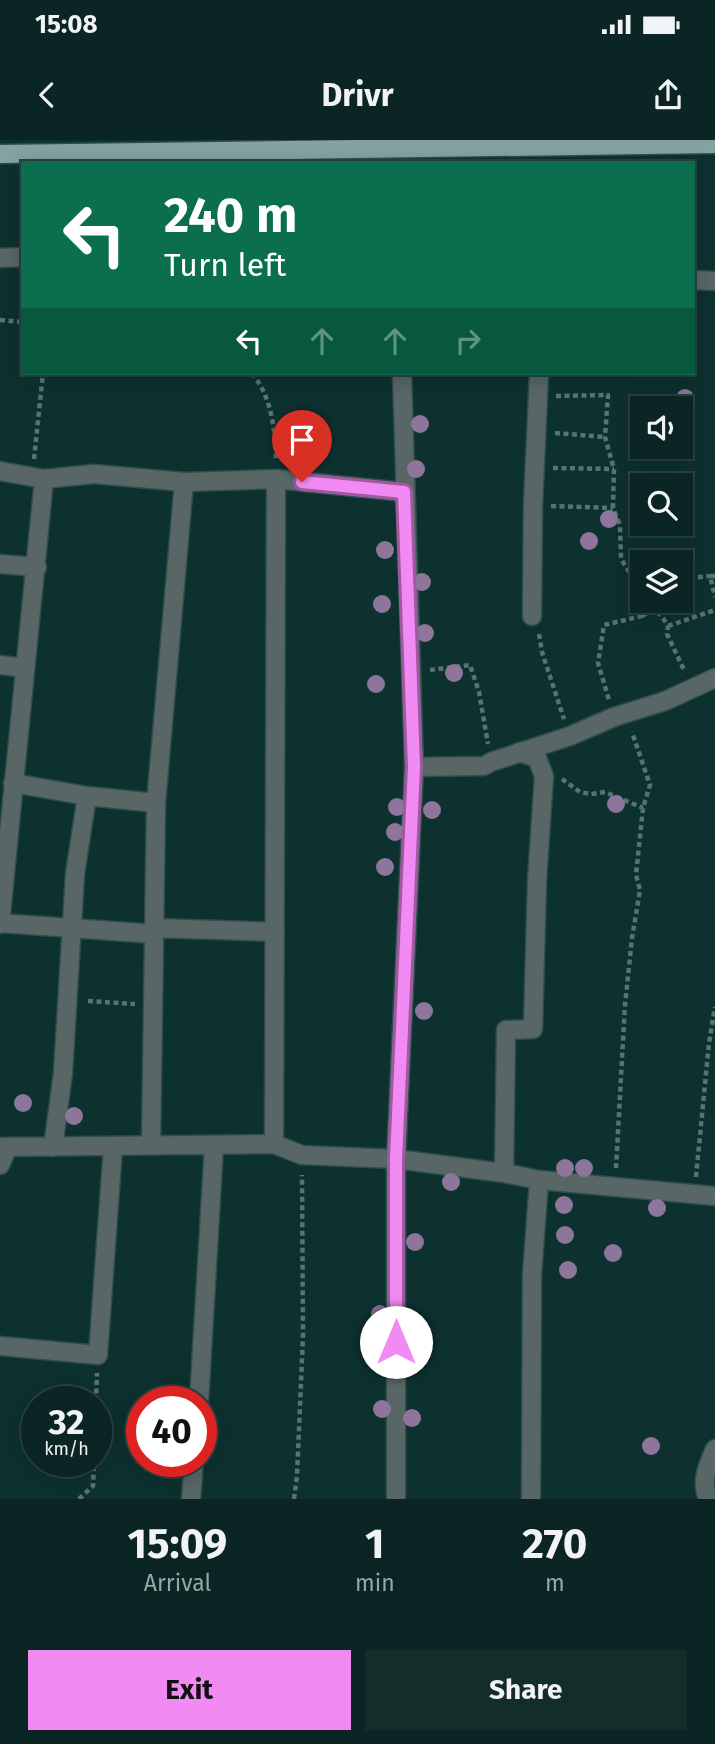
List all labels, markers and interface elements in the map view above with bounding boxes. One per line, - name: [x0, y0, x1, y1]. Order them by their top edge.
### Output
- text: 15:08: [35, 9, 98, 40]
- icon: back: [28, 76, 66, 114]
- text: Drivr: [322, 76, 393, 114]
- icon: share: [649, 76, 687, 114]
- text: 240 m: [164, 186, 297, 245]
- icon: left: [49, 189, 140, 280]
- text: Turn left: [164, 246, 286, 284]
- icon: left: [230, 322, 268, 360]
- icon: ahead: [303, 322, 341, 360]
- icon: ahead: [376, 322, 414, 360]
- icon: right: [449, 322, 487, 360]
- map controls: [630, 396, 693, 613]
- button: sound: [630, 396, 693, 459]
- pin: [272, 410, 332, 482]
- icon: arrive: [283, 421, 321, 459]
- button: search: [630, 473, 693, 536]
- button: layers: [630, 550, 693, 613]
- position arrow: [359, 1305, 433, 1379]
- speed limit sign: 40: [126, 1386, 217, 1477]
- text: 32: [49, 1401, 84, 1443]
- text: km/h: [44, 1438, 89, 1460]
- text: 15:09: [128, 1519, 227, 1569]
- text: 1: [365, 1519, 385, 1569]
- text: 270: [522, 1519, 587, 1569]
- text: Arrival: [144, 1569, 211, 1597]
- text: min: [355, 1569, 395, 1597]
- text: m: [545, 1569, 565, 1597]
- button: Exit: [28, 1650, 351, 1730]
- button: Share: [365, 1650, 687, 1730]

